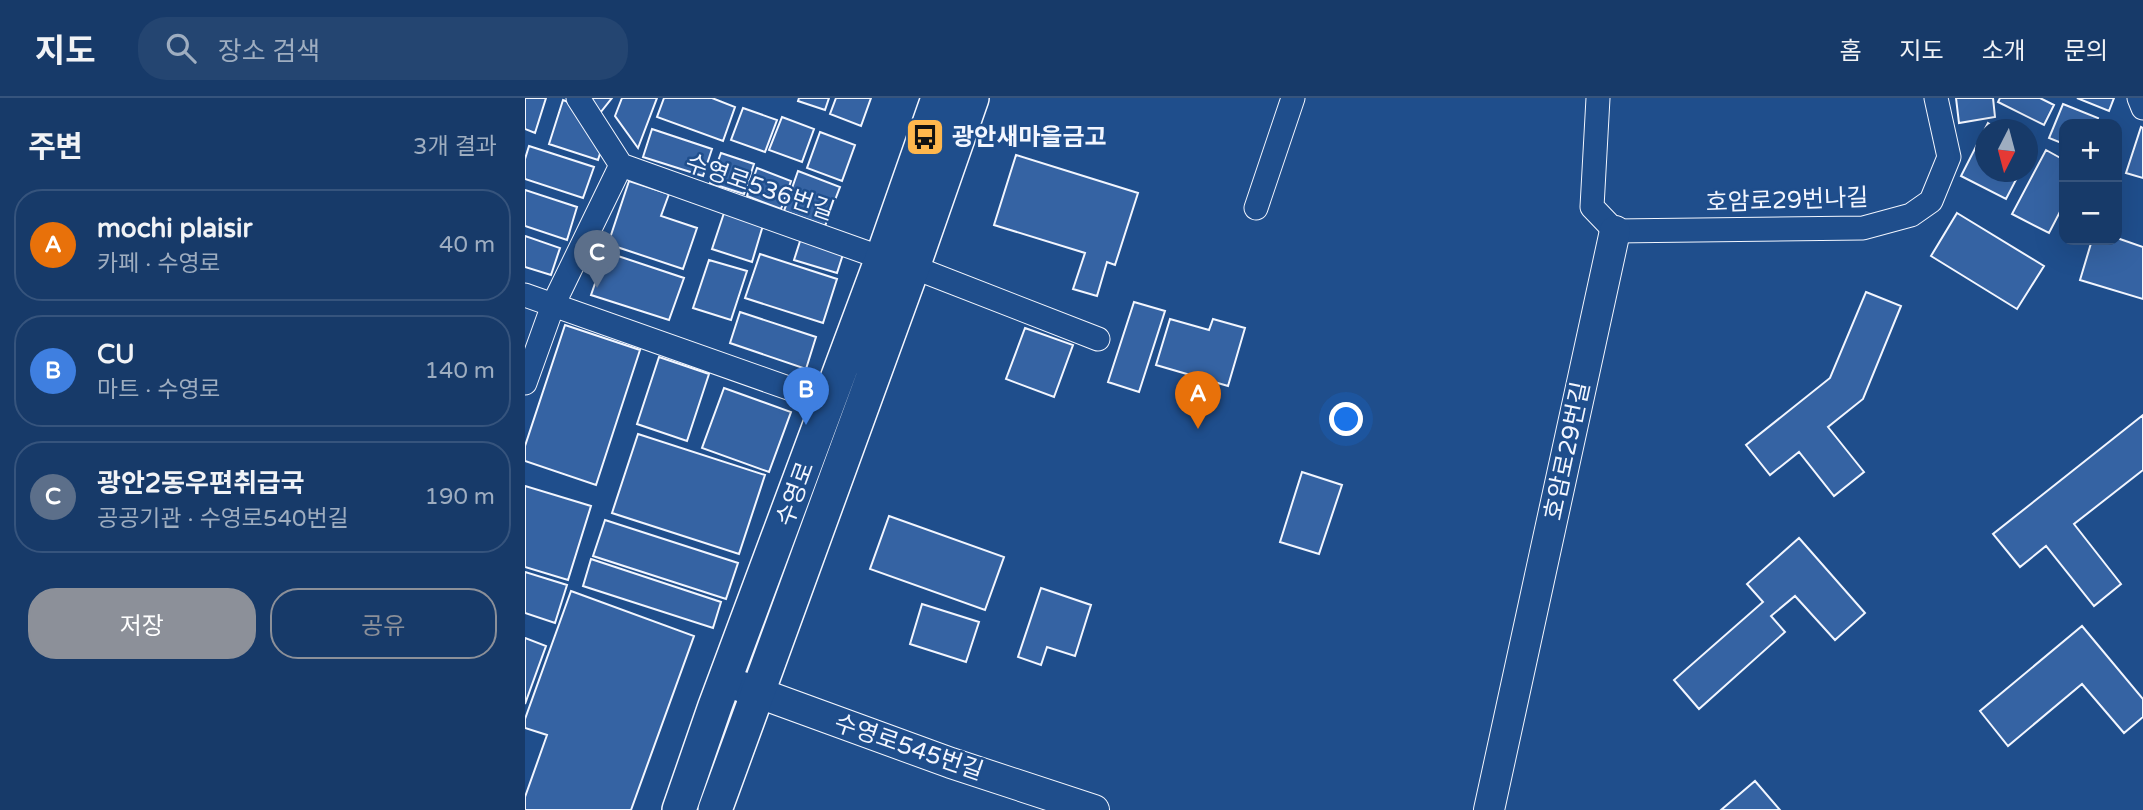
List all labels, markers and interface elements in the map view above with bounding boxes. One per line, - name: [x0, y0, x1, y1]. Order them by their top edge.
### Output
- search box: [138, 17, 628, 80]
- icon: search: [162, 29, 200, 67]
- text: 지도: [35, 32, 96, 71]
- text: 장소 검색: [218, 36, 320, 67]
- text: 홈: [1839, 37, 1861, 66]
- text: 지도: [1899, 37, 1944, 66]
- text: 소개: [1982, 37, 2026, 66]
- text: 문의: [2064, 37, 2108, 66]
- bus stop icon: 광안새마을금고: [904, 116, 946, 158]
- north arrow: [1975, 119, 2038, 182]
- map controls: [2059, 119, 2122, 245]
- button: +: [2059, 119, 2122, 182]
- place label: 광안새마을금고: [952, 123, 1107, 152]
- text: 주변: [28, 129, 83, 166]
- text: 3개 결과: [413, 133, 497, 161]
- street label: 수영로536번길: [682, 148, 838, 227]
- button: −: [2059, 182, 2122, 245]
- street label: 호암로29번나길: [1705, 183, 1869, 218]
- text: mochi plaisir: [97, 213, 252, 244]
- pin: C: [574, 230, 620, 288]
- text: A: [44, 231, 62, 259]
- text: 40 m: [439, 231, 495, 259]
- text: 카페 · 수영로: [97, 250, 221, 278]
- text: CU: [97, 339, 135, 370]
- text: B: [45, 357, 61, 385]
- text: 140 m: [425, 357, 495, 385]
- pin: B: [783, 367, 829, 425]
- pin: A: [1175, 371, 1221, 429]
- text: 마트 · 수영로: [97, 376, 221, 404]
- street label: 호암로29번길: [1539, 379, 1596, 523]
- your location: [1329, 402, 1363, 436]
- street label: 수영로: [771, 458, 820, 530]
- text: 광안2동우편취급국: [97, 468, 305, 499]
- text: C: [45, 483, 61, 511]
- text: 190 m: [425, 483, 495, 511]
- text: 공공기관 · 수영로540번길: [97, 505, 349, 533]
- button: 저장: [28, 588, 256, 659]
- button: 공유: [270, 588, 497, 659]
- street label: 수영로545번길: [831, 708, 987, 787]

